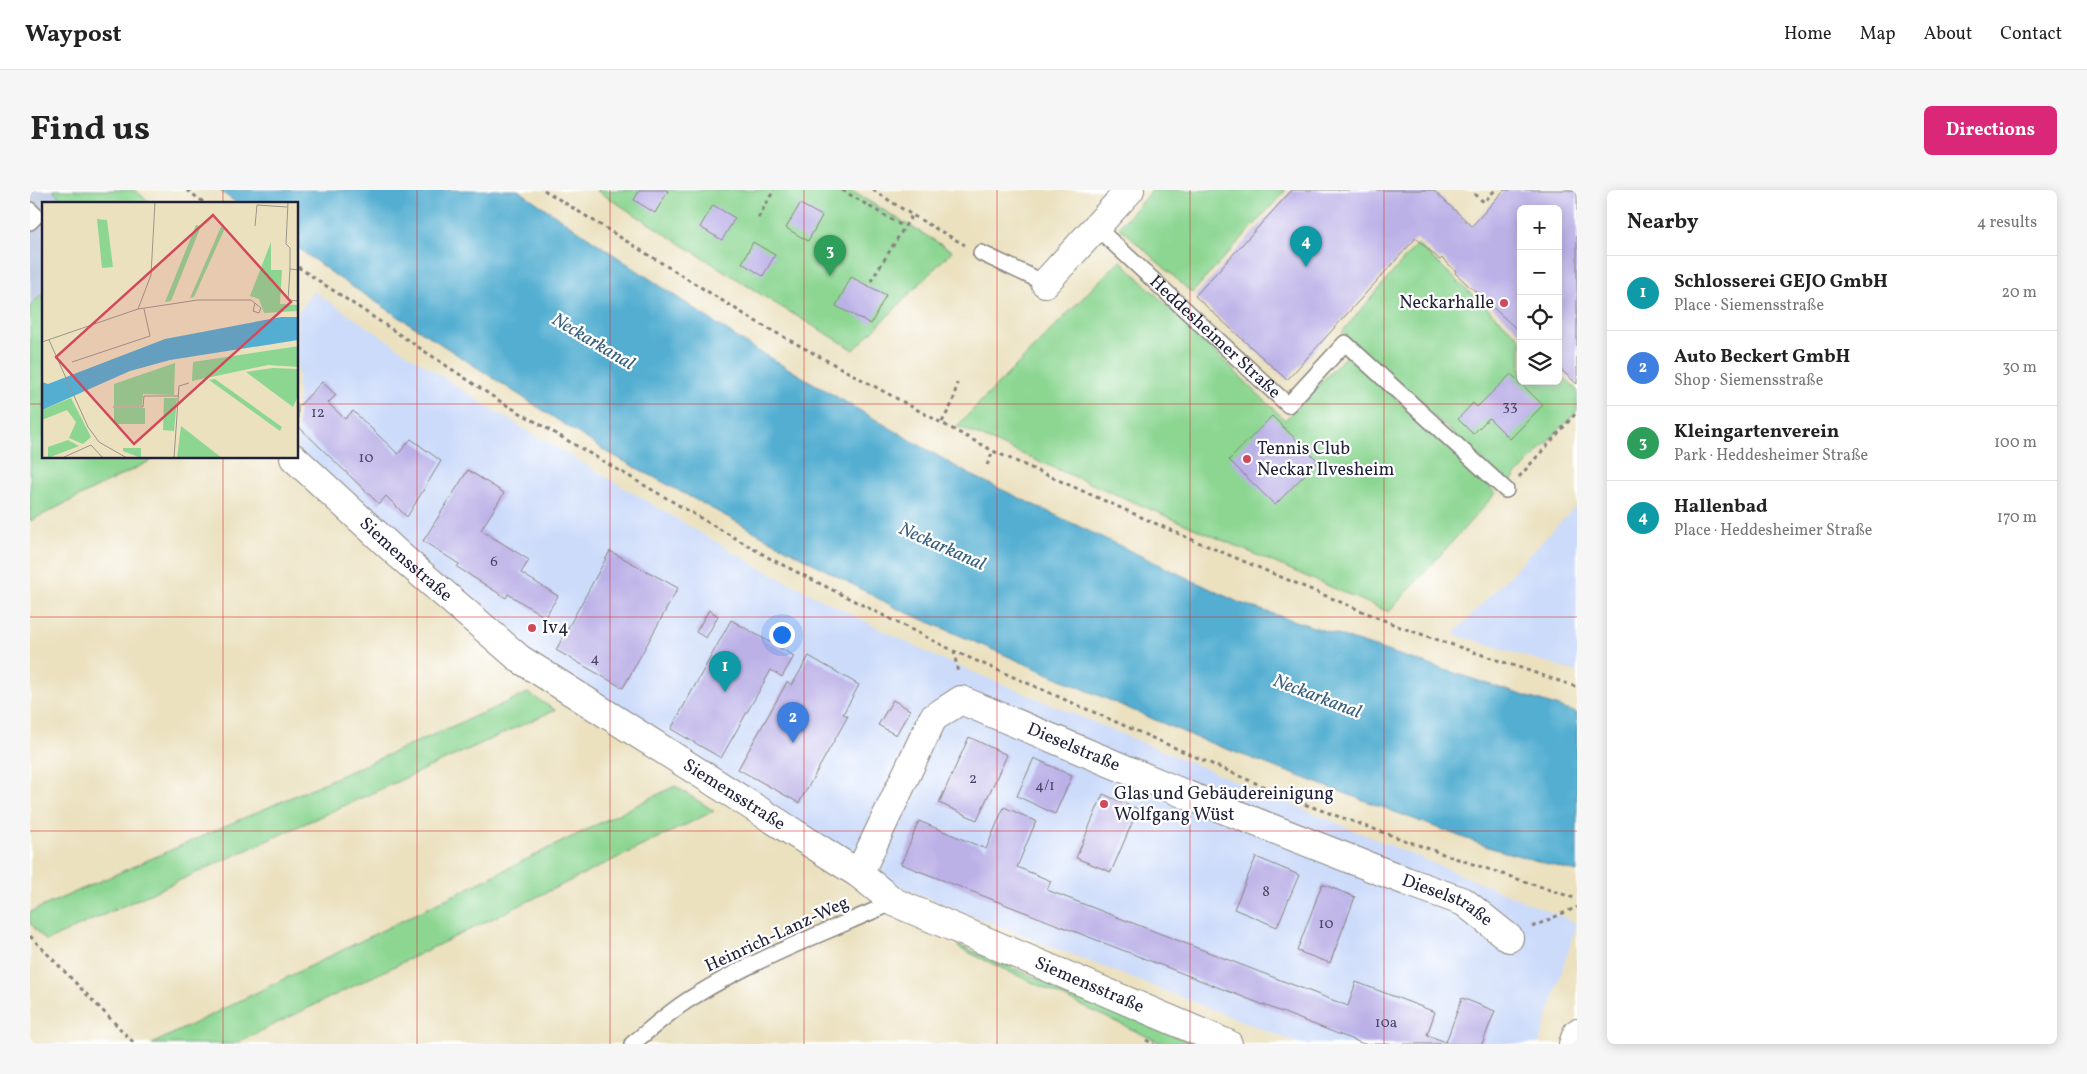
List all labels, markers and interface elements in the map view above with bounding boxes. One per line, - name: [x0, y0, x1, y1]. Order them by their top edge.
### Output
- text: Waypost: [25, 18, 122, 52]
- text: Home: [1784, 22, 1832, 47]
- text: Map: [1860, 22, 1896, 47]
- text: About: [1924, 22, 1972, 47]
- text: Contact: [2000, 22, 2062, 47]
- text: Find us: [30, 106, 150, 154]
- button: Directions: [1924, 106, 2057, 155]
- inset map: [42, 202, 299, 459]
- map controls: [1517, 205, 1562, 385]
- button: +: [1517, 205, 1562, 250]
- text: Nearby: [1627, 208, 1698, 237]
- text: 4 results: [1977, 212, 2037, 234]
- pin: 4: [1290, 226, 1322, 267]
- pin: 3: [814, 235, 846, 276]
- button: −: [1517, 250, 1562, 295]
- text: Schlosserei GEJO GmbH: [1674, 269, 1888, 295]
- street label: Heddesheimer Straße: [1144, 270, 1286, 404]
- text: 1: [1640, 282, 1646, 304]
- text: 20 m: [2002, 282, 2037, 304]
- place label: Neckarhalle: [1399, 291, 1494, 316]
- button: locate: [1517, 295, 1562, 340]
- text: Place · Siemensstraße: [1674, 295, 1824, 317]
- marker: Neckarhalle: [1498, 297, 1510, 309]
- water label: Neckarkanal: [547, 307, 639, 377]
- button: layers: [1517, 340, 1562, 385]
- text: Auto Beckert GmbH: [1674, 344, 1850, 370]
- text: 2: [1639, 357, 1647, 379]
- text: 30 m: [2002, 357, 2037, 379]
- text: Shop · Siemensstraße: [1674, 370, 1823, 392]
- house number: 33: [1502, 396, 1518, 417]
- house number: 12: [311, 403, 325, 424]
- text: Kleingartenverein: [1674, 419, 1839, 445]
- text: 3: [1639, 432, 1647, 454]
- text: 100 m: [1994, 432, 2037, 454]
- place label: Tennis Club Neckar Ilvesheim: [1257, 437, 1394, 483]
- text: Park · Heddesheimer Straße: [1674, 445, 1868, 467]
- house number: 10: [359, 448, 373, 469]
- marker: Tennis Club Neckar Ilvesheim: [1241, 453, 1253, 465]
- text: Hallenbad: [1674, 494, 1768, 520]
- text: 4: [1638, 507, 1648, 529]
- text: 170 m: [1997, 507, 2037, 529]
- street label: Siemensstraße: [354, 512, 458, 608]
- water label: Neckarkanal: [895, 516, 990, 578]
- text: Place · Heddesheimer Straße: [1674, 520, 1872, 542]
- house number: 6: [490, 552, 498, 573]
- place label: Iv4: [542, 616, 569, 641]
- marker: Iv4: [526, 622, 538, 634]
- your location: [769, 622, 795, 648]
- house number: 4: [591, 649, 600, 670]
- pin: 1: [709, 651, 741, 692]
- water label: Neckarkanal: [1269, 668, 1365, 726]
- pin: 2: [777, 702, 809, 743]
- street label: Dieselstraße: [1023, 717, 1124, 778]
- street label: Siemensstraße: [678, 753, 790, 837]
- house number: 2: [969, 769, 977, 790]
- house number: 4/1: [1035, 776, 1055, 797]
- place label: Glas und Gebäudereinigung Wolfgang Wüst: [1114, 782, 1334, 828]
- marker: Glas und Gebäudereinigung Wolfgang Wüst: [1098, 798, 1110, 810]
- street label: Dieselstraße: [1398, 868, 1498, 933]
- house number: 8: [1262, 882, 1270, 903]
- street label: Heinrich-Lanz-Weg: [701, 891, 853, 979]
- house number: 10: [1319, 914, 1333, 935]
- street label: Siemensstraße: [1031, 951, 1148, 1019]
- house number: 10a: [1375, 1013, 1397, 1034]

